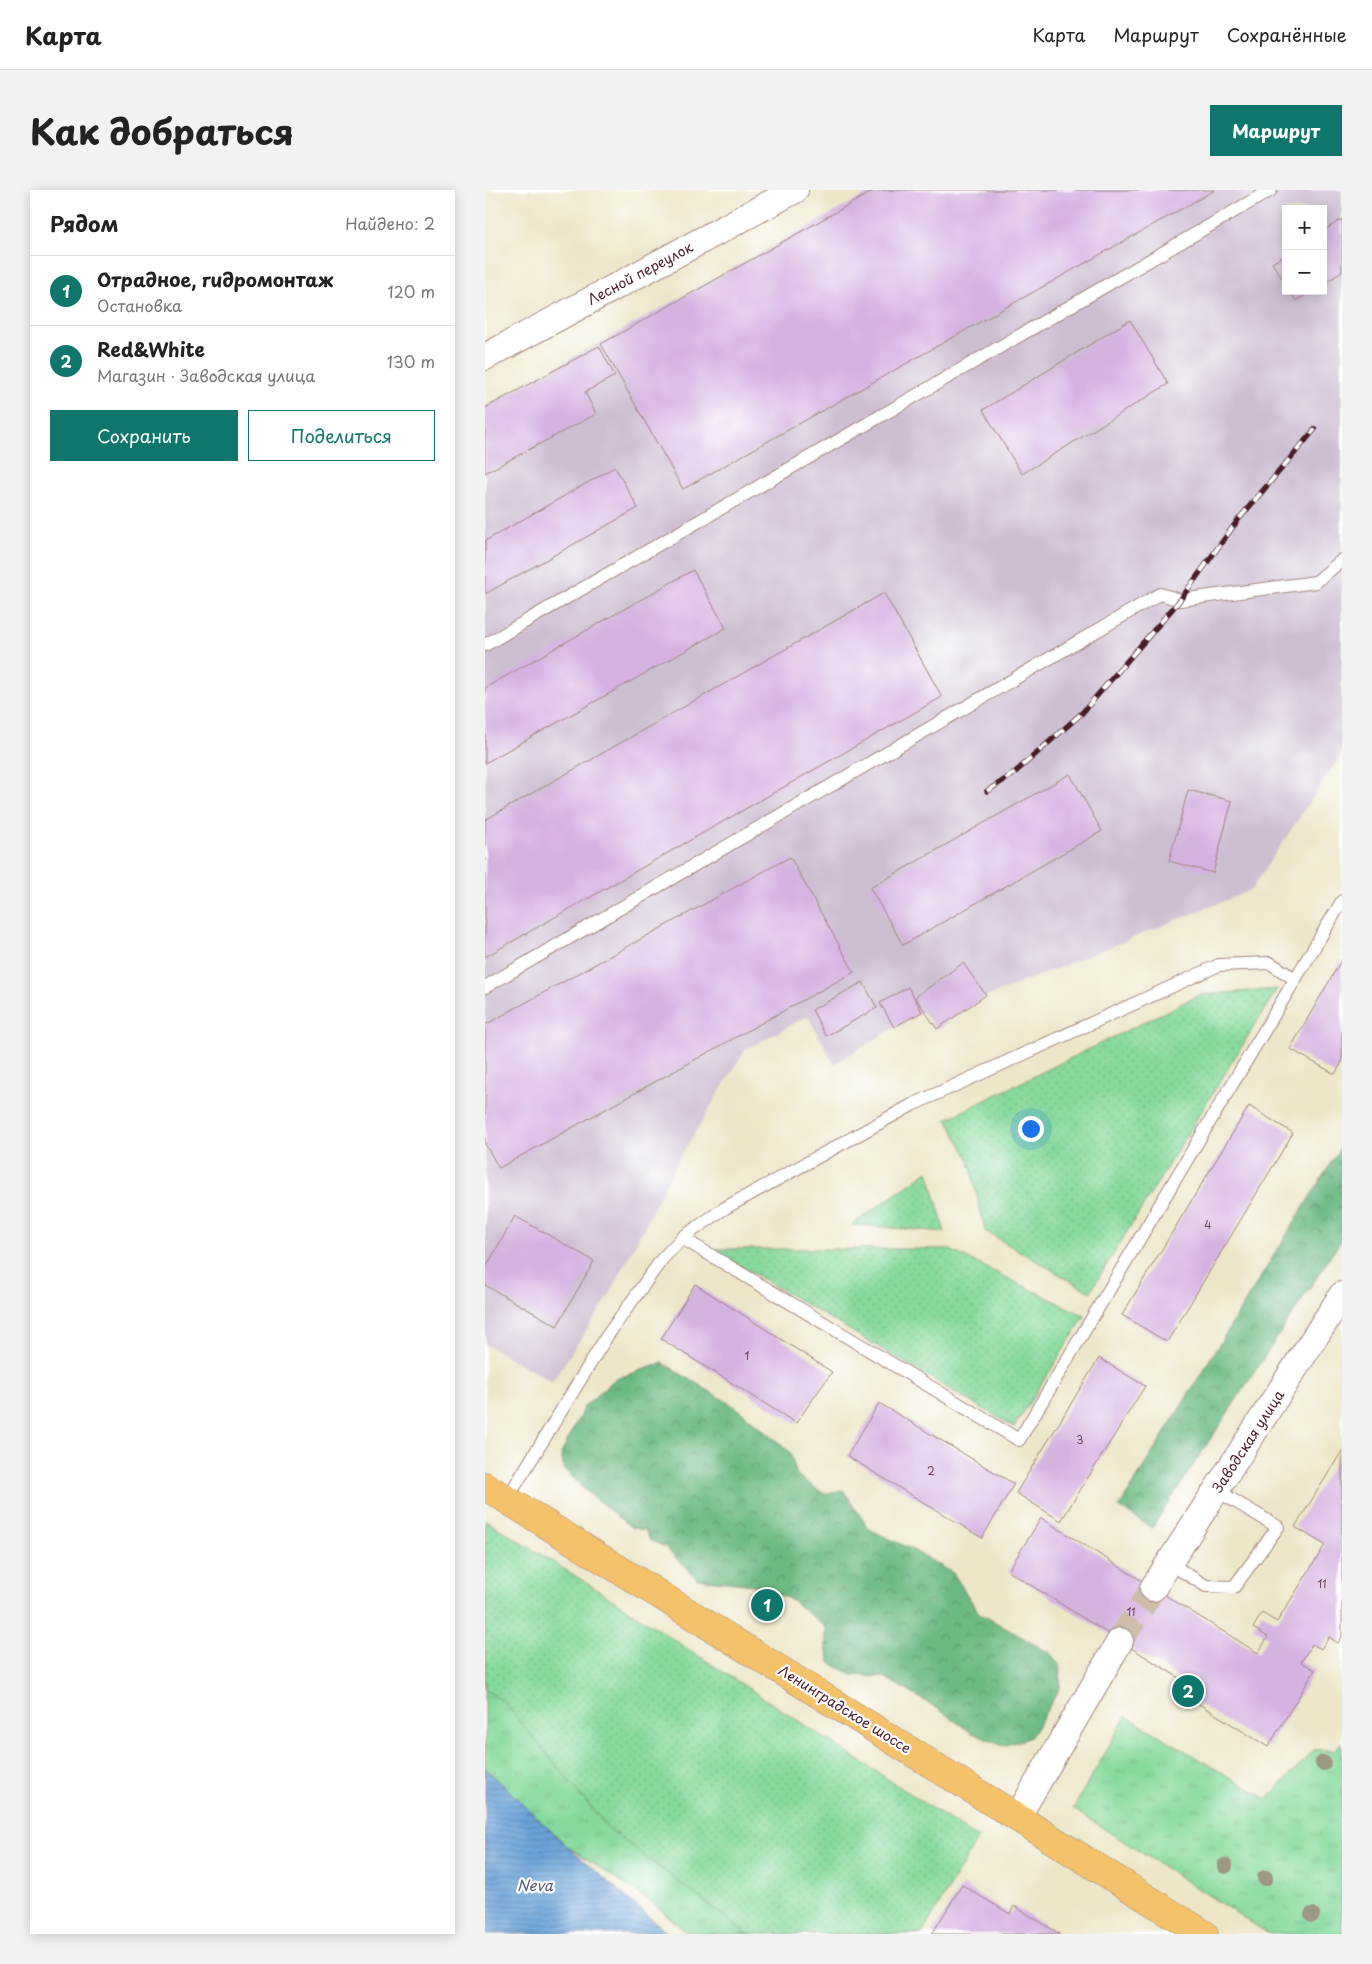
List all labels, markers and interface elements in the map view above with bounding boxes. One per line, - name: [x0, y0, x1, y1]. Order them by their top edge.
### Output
- text: Карта: [25, 17, 102, 53]
- text: Карта: [1033, 21, 1085, 48]
- text: Маршрут: [1113, 21, 1199, 48]
- text: Сохранённые: [1227, 21, 1347, 48]
- text: Как добраться: [30, 104, 294, 157]
- button: Маршрут: [1210, 105, 1342, 156]
- map controls: [1282, 205, 1327, 295]
- button: +: [1282, 205, 1327, 250]
- text: Рядом: [50, 207, 118, 239]
- text: Найдено: 2: [345, 211, 435, 235]
- street label: Лесной переулок: [583, 236, 697, 310]
- button: −: [1282, 250, 1327, 295]
- text: Отрадное, гидромонтаж: [97, 265, 333, 293]
- text: 1: [62, 279, 70, 303]
- text: 120 m: [388, 279, 435, 303]
- text: Остановка: [97, 293, 182, 317]
- text: Red&White: [97, 335, 205, 363]
- text: 2: [60, 349, 72, 373]
- text: 130 m: [387, 349, 435, 373]
- text: Магазин · Заводская улица: [97, 363, 315, 387]
- button: Сохранить: [50, 410, 238, 461]
- button: Поделиться: [248, 410, 435, 461]
- your location: [1018, 1116, 1044, 1142]
- house number: 4: [1204, 1216, 1212, 1233]
- house number: 1: [745, 1347, 750, 1364]
- street label: Заводская улица: [1207, 1385, 1289, 1496]
- house number: 3: [1076, 1431, 1084, 1448]
- house number: 2: [927, 1462, 935, 1479]
- house number: 11: [1317, 1575, 1327, 1592]
- pin: 1: [751, 1586, 783, 1624]
- house number: 11: [1126, 1603, 1136, 1620]
- street label: Ленинградское шоссе: [775, 1660, 915, 1758]
- pin: 2: [1172, 1672, 1204, 1710]
- water label: Neva: [517, 1873, 554, 1896]

